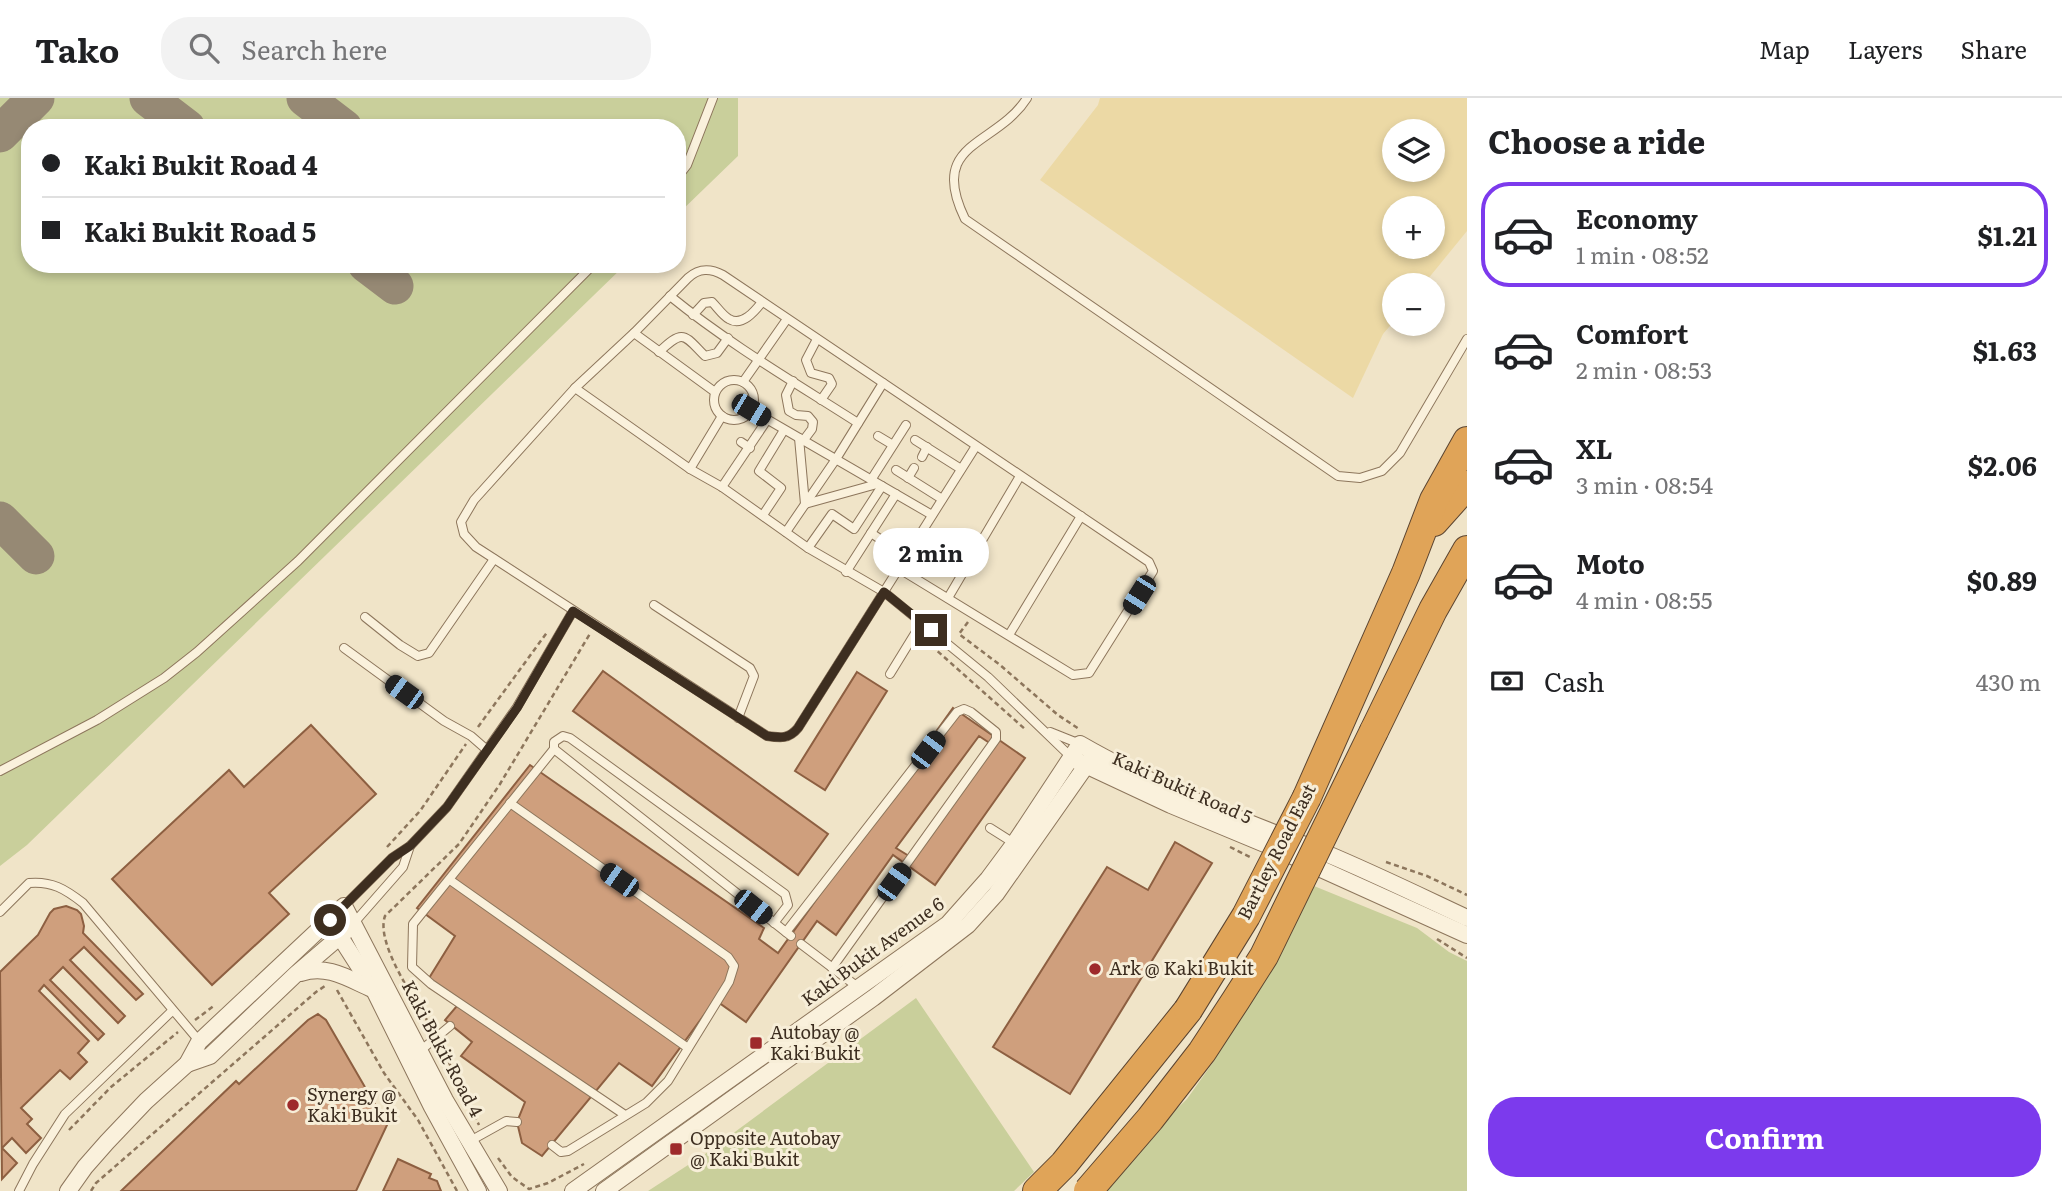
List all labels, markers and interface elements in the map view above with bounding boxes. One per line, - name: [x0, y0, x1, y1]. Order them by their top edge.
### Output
- search box: [161, 17, 651, 80]
- text: Tako: [35, 24, 119, 73]
- icon: search: [185, 29, 223, 67]
- text: Search here: [241, 29, 387, 68]
- text: Map: [1759, 31, 1810, 66]
- text: Layers: [1848, 31, 1922, 66]
- text: Share: [1960, 31, 2027, 66]
- text: Choose a ride: [1488, 116, 1705, 164]
- map controls: [1382, 119, 1445, 336]
- button: layers: [1382, 119, 1445, 182]
- text: Kaki Bukit Road 4: [84, 144, 318, 183]
- button: +: [1382, 196, 1445, 259]
- text: Economy: [1576, 198, 1698, 237]
- icon: car: [1492, 203, 1555, 266]
- text: Kaki Bukit Road 5: [84, 211, 316, 250]
- text: $1.21: [1977, 215, 2037, 254]
- text: 1 min · 08:52: [1576, 237, 1709, 271]
- button: −: [1382, 273, 1445, 336]
- text: Comfort: [1576, 313, 1688, 352]
- icon: car: [1492, 318, 1555, 381]
- text: $1.63: [1973, 330, 2037, 369]
- text: 2 min · 08:53: [1576, 352, 1712, 386]
- car: [728, 390, 775, 430]
- text: XL: [1576, 428, 1613, 467]
- icon: car: [1492, 433, 1555, 496]
- text: $2.06: [1968, 445, 2037, 484]
- text: 3 min · 08:54: [1576, 467, 1713, 501]
- callout: 2 min: [873, 528, 989, 578]
- text: 2 min: [899, 535, 963, 569]
- text: Moto: [1576, 543, 1645, 582]
- icon: car: [1492, 548, 1555, 611]
- text: $0.89: [1967, 560, 2037, 599]
- car: [1119, 572, 1160, 618]
- text: 4 min · 08:55: [1576, 582, 1712, 616]
- route end: [915, 614, 947, 646]
- text: Cash: [1544, 661, 1605, 700]
- icon: cash: [1488, 662, 1526, 700]
- text: 430 m: [1976, 664, 2041, 698]
- car: [381, 671, 428, 713]
- car: [907, 727, 950, 773]
- street label: Kaki Bukit Road 5: [1108, 744, 1257, 830]
- street label: Bartley Road East: [1230, 778, 1322, 924]
- car: [596, 859, 643, 901]
- car: [874, 859, 915, 905]
- car: [730, 886, 777, 928]
- street label: Kaki Bukit Avenue 6: [795, 890, 949, 1012]
- route start: [314, 904, 346, 936]
- place label: Ark @ Kaki Bukit: [1109, 954, 1255, 981]
- marker: Ark @ Kaki Bukit: [1087, 961, 1103, 977]
- street label: Kaki Bukit Road 4: [396, 975, 491, 1122]
- place label: Autobay @ Kaki Bukit: [770, 1018, 861, 1066]
- marker: Autobay @ Kaki Bukit: [748, 1035, 764, 1051]
- place label: Synergy @ Kaki Bukit: [307, 1080, 398, 1128]
- marker: Synergy @ Kaki Bukit: [285, 1097, 301, 1113]
- button: Confirm: [1488, 1097, 2041, 1177]
- place label: Opposite Autobay @ Kaki Bukit: [690, 1124, 841, 1172]
- marker: Opposite Autobay @ Kaki Bukit: [668, 1141, 684, 1157]

